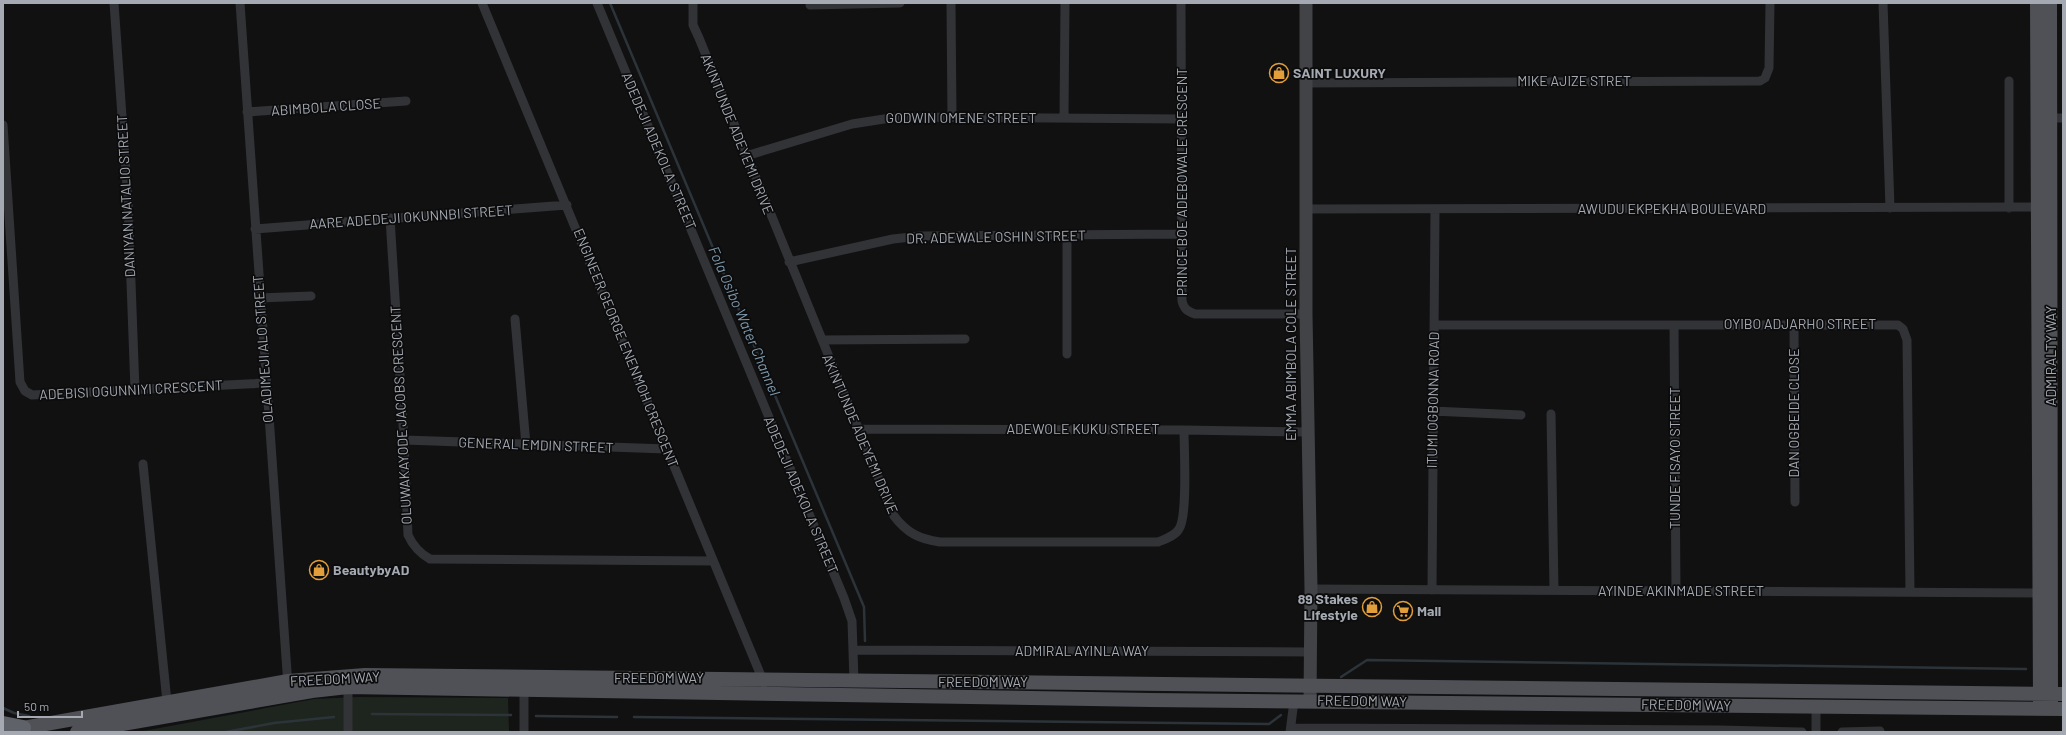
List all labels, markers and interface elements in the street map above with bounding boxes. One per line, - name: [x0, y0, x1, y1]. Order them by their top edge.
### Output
- street label: AKINTUNDE ADEYEMI DRIVE: [697, 51, 778, 217]
- shop icon: SAINT LUXURY: [1268, 62, 1290, 84]
- place label: SAINT LUXURY: [1293, 64, 1386, 81]
- street label: PRINCE BOE ADEBOWALE CRESCENT: [1173, 68, 1190, 296]
- street label: ADEDEJI ADEKOLA STREET: [619, 70, 700, 232]
- street label: MIKE AJIZE STRET: [1517, 72, 1631, 89]
- street label: ABIMBOLA CLOSE: [271, 94, 381, 119]
- street label: GODWIN OMENE STREET: [886, 109, 1036, 126]
- street label: DANIYAN NATALIO STREET: [113, 114, 138, 278]
- street label: AWUDU EKPEKHA BOULEVARD: [1578, 200, 1766, 217]
- street label: AARE ADEDEJI OKUNNBI STREET: [309, 201, 513, 232]
- street label: ENGINEER GEORGE ENENMOH CRESCENT: [571, 226, 682, 470]
- street label: DR. ADEWALE OSHIN STREET: [906, 226, 1086, 247]
- water label: Fola Osibo Water Channel: [705, 243, 785, 399]
- street label: EMMA ABIMBOLA COLE STREET: [1282, 247, 1299, 441]
- street label: OLADIMEJI ALO STREET: [249, 274, 276, 424]
- street label: OLUWAKAYODE JACOBS CRESCENT: [386, 305, 415, 525]
- street label: ADMIRALTY WAY: [2042, 306, 2059, 406]
- street label: OYIBO ADJARHO STREET: [1724, 315, 1876, 332]
- street label: ITUMI OGBONNA ROAD: [1423, 332, 1442, 468]
- street label: DAN OGBEIDE CLOSE: [1785, 349, 1802, 477]
- street label: AKINTUNDE ADEYEMI DRIVE: [819, 351, 902, 516]
- street label: ADEBISI OGUNNIYI CRESCENT: [39, 376, 223, 403]
- street label: TUNDE FISAYO STREET: [1666, 387, 1683, 529]
- street label: ADEDEJI ADEKOLA STREET: [761, 414, 842, 576]
- street label: ADEWOLE KUKU STREET: [1006, 420, 1160, 437]
- street label: GENERAL EMDIN STREET: [458, 433, 614, 456]
- shop icon: BeautybyAD: [308, 559, 330, 581]
- place label: BeautybyAD: [333, 561, 410, 578]
- street label: AYINDE AKINMADE STREET: [1598, 582, 1764, 599]
- place label: 89 Stakes Lifestyle: [1298, 590, 1358, 623]
- shop icon: 89 Stakes Lifestyle: [1361, 596, 1383, 618]
- supermarket icon: Mall: [1392, 600, 1414, 622]
- place label: Mall: [1417, 602, 1441, 619]
- street label: ADMIRAL AYINLA WAY: [1015, 642, 1149, 659]
- street label: FREEDOM WAY: [290, 668, 380, 689]
- street label: FREEDOM WAY: [614, 669, 704, 686]
- street label: FREEDOM WAY: [938, 673, 1028, 690]
- street label: FREEDOM WAY: [1317, 691, 1407, 710]
- scale bar: [18, 693, 82, 719]
- street label: FREEDOM WAY: [1641, 695, 1731, 714]
- text: 50 m: [24, 699, 49, 713]

